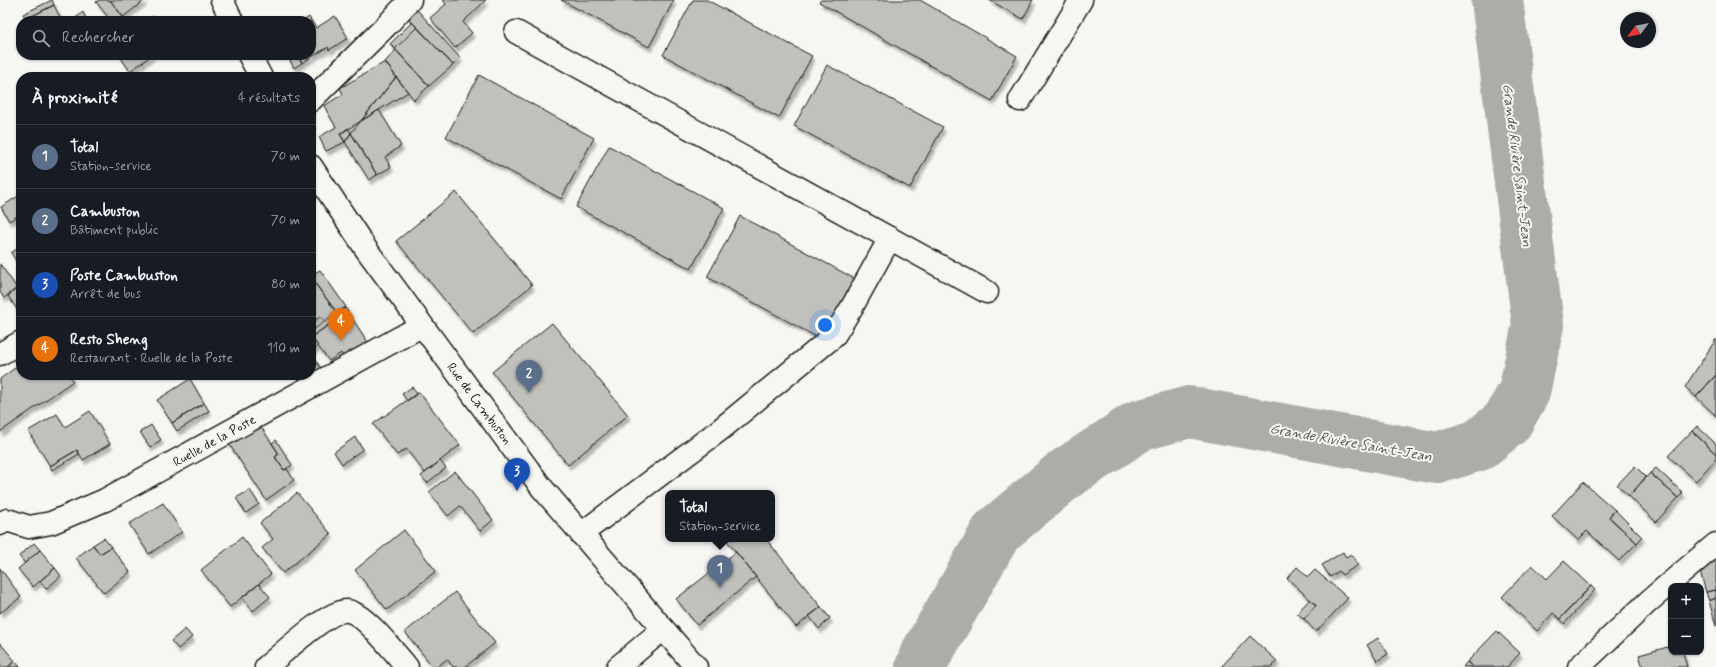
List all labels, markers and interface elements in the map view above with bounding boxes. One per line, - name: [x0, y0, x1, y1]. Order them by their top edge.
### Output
- north arrow: [1620, 12, 1656, 48]
- search box: [16, 16, 316, 60]
- icon: search: [30, 27, 52, 49]
- text: Rechercher: [62, 28, 135, 48]
- water label: Grande Rivière Saint-Jean: [1498, 83, 1536, 248]
- text: À proximité: [32, 87, 117, 109]
- text: 4 résultats: [238, 90, 300, 107]
- text: Total: [70, 138, 98, 158]
- text: 1: [42, 148, 48, 165]
- text: 70 m: [271, 148, 300, 165]
- text: Station-service: [70, 158, 152, 175]
- text: Cambuston: [70, 202, 140, 222]
- text: 2: [42, 212, 48, 229]
- text: 70 m: [271, 212, 300, 229]
- text: Bâtiment public: [70, 222, 158, 239]
- text: Poste Cambuston: [70, 266, 178, 286]
- text: 3: [42, 276, 48, 293]
- text: 80 m: [271, 276, 300, 293]
- text: Arrêt de bus: [70, 286, 141, 303]
- pin: 4: [328, 308, 354, 341]
- your location: [815, 315, 835, 335]
- text: Resto Sheng: [70, 330, 148, 350]
- text: 4: [41, 340, 49, 357]
- text: 110 m: [267, 340, 300, 357]
- text: Restaurant · Ruelle de la Poste: [70, 350, 233, 367]
- street label: Rue de Cambuston: [442, 359, 515, 448]
- pin: 2: [516, 360, 542, 393]
- street label: Ruelle de la Poste: [170, 411, 259, 471]
- water label: Grande Rivière Saint-Jean: [1268, 420, 1433, 466]
- pin: 3: [504, 458, 530, 491]
- popup: [665, 490, 775, 542]
- text: Total: [679, 498, 707, 518]
- text: Station-service: [679, 518, 761, 535]
- pin: 1: [707, 555, 733, 588]
- map controls: [1668, 583, 1704, 655]
- button: +: [1668, 583, 1704, 619]
- button: −: [1668, 619, 1704, 655]

